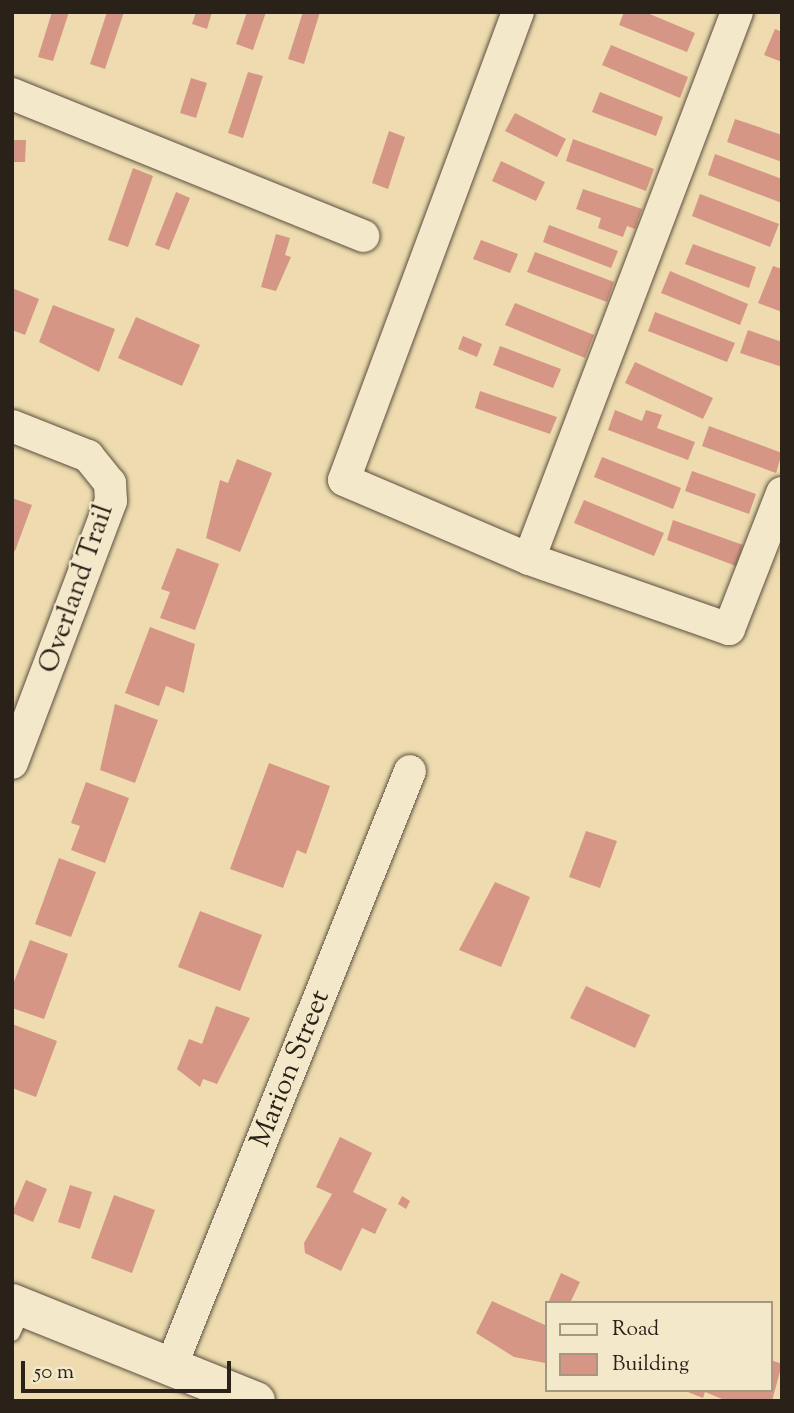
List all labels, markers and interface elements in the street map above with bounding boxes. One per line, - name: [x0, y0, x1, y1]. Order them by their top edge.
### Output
- street label: Overland Trail: [32, 500, 122, 678]
- street label: Marion Street: [244, 985, 338, 1153]
- legend: [546, 1301, 773, 1392]
- text: Road: [612, 1315, 659, 1345]
- scale bar: [24, 1346, 234, 1390]
- text: Building: [612, 1350, 689, 1380]
- text: 50 m: [34, 1358, 74, 1388]

